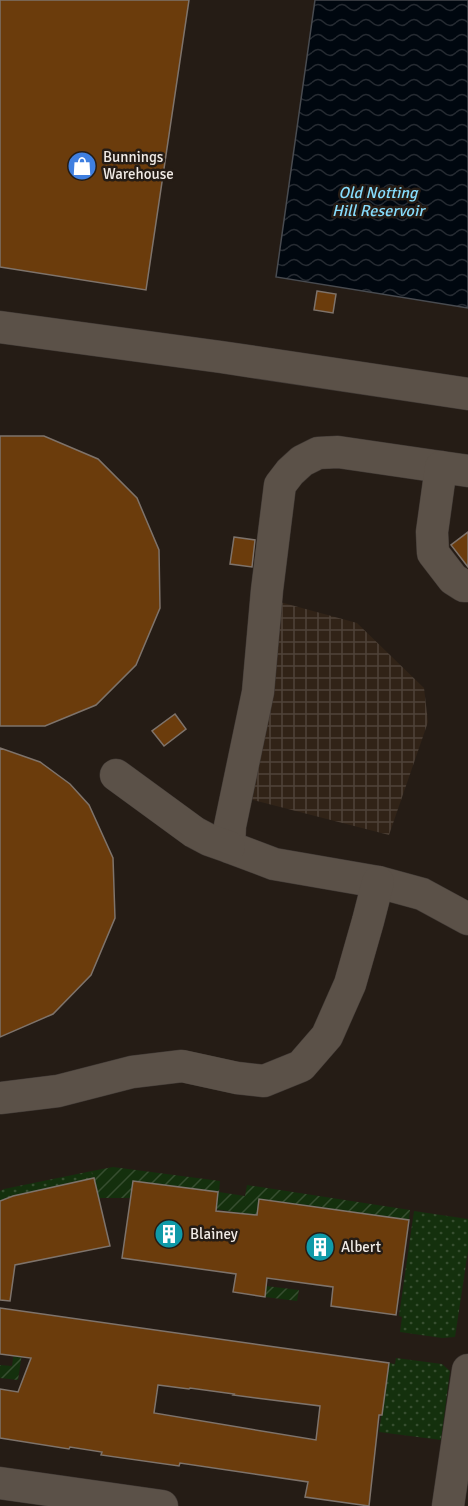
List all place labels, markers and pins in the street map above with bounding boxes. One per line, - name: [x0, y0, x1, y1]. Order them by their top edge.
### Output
- place label: Bunnings Warehouse: [103, 148, 174, 183]
- shop icon: Bunnings Warehouse: [66, 150, 98, 182]
- building icon: Blainey: [153, 1218, 185, 1250]
- place label: Blainey: [190, 1225, 238, 1243]
- building icon: Albert: [304, 1231, 336, 1263]
- place label: Albert: [341, 1238, 381, 1256]

